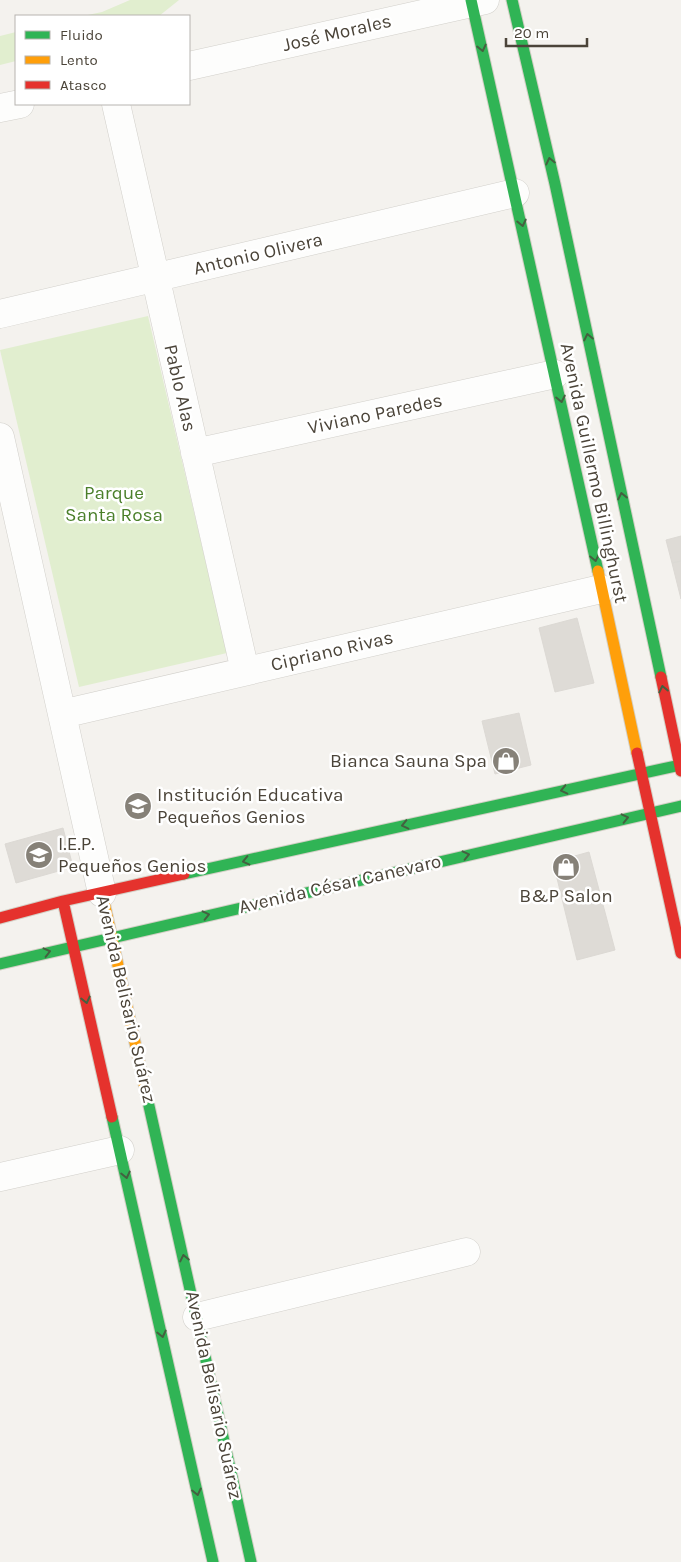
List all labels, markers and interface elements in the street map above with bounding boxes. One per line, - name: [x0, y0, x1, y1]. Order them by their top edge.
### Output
- street label: José Morales: [280, 10, 394, 56]
- legend: [15, 15, 190, 105]
- scale bar: [506, 15, 587, 47]
- text: 20 m: [514, 24, 549, 42]
- text: Fluido: [60, 26, 103, 44]
- one-way arrow: [476, 43, 487, 52]
- text: Lento: [60, 51, 98, 69]
- text: Atasco: [60, 76, 106, 94]
- one-way arrow: [545, 156, 556, 165]
- one-way arrow: [516, 219, 527, 228]
- street label: Antonio Olivera: [191, 228, 325, 280]
- one-way arrow: [583, 332, 594, 341]
- street label: Avenida Guillermo Billinghurst: [556, 341, 632, 605]
- street label: Pablo Alas: [159, 342, 201, 434]
- street label: Viviano Paredes: [306, 389, 444, 439]
- one-way arrow: [555, 394, 565, 403]
- park label: Parque Santa Rosa: [65, 482, 163, 526]
- one-way arrow: [617, 491, 627, 500]
- one-way arrow: [589, 553, 599, 562]
- street label: Cipriano Rivas: [269, 626, 395, 676]
- one-way arrow: [658, 684, 668, 693]
- shop icon: Bianca Sauna Spa: [491, 746, 521, 776]
- place label: Bianca Sauna Spa: [330, 750, 487, 772]
- place label: Institución Educativa Pequeños Genios: [157, 784, 344, 828]
- one-way arrow: [559, 784, 568, 795]
- school or university icon: Institución Educativa Pequeños Genios: [123, 791, 153, 821]
- one-way arrow: [620, 814, 629, 824]
- one-way arrow: [401, 819, 409, 830]
- place label: I.E.P. Pequeños Genios: [58, 833, 206, 877]
- school or university icon: I.E.P. Pequeños Genios: [24, 840, 54, 870]
- street label: Avenida César Canevaro: [237, 850, 443, 918]
- one-way arrow: [462, 850, 471, 861]
- shop icon: B&P Salon: [551, 852, 581, 882]
- one-way arrow: [242, 855, 251, 866]
- place label: B&P Salon: [519, 885, 613, 907]
- street label: Avenida Belisario Suárez: [91, 893, 161, 1105]
- one-way arrow: [201, 910, 210, 921]
- one-way arrow: [43, 947, 52, 958]
- one-way arrow: [80, 995, 91, 1004]
- one-way arrow: [120, 1171, 131, 1180]
- one-way arrow: [179, 1254, 190, 1263]
- street label: Avenida Belisario Suárez: [181, 1289, 247, 1501]
- one-way arrow: [156, 1329, 167, 1338]
- one-way arrow: [191, 1488, 202, 1497]

